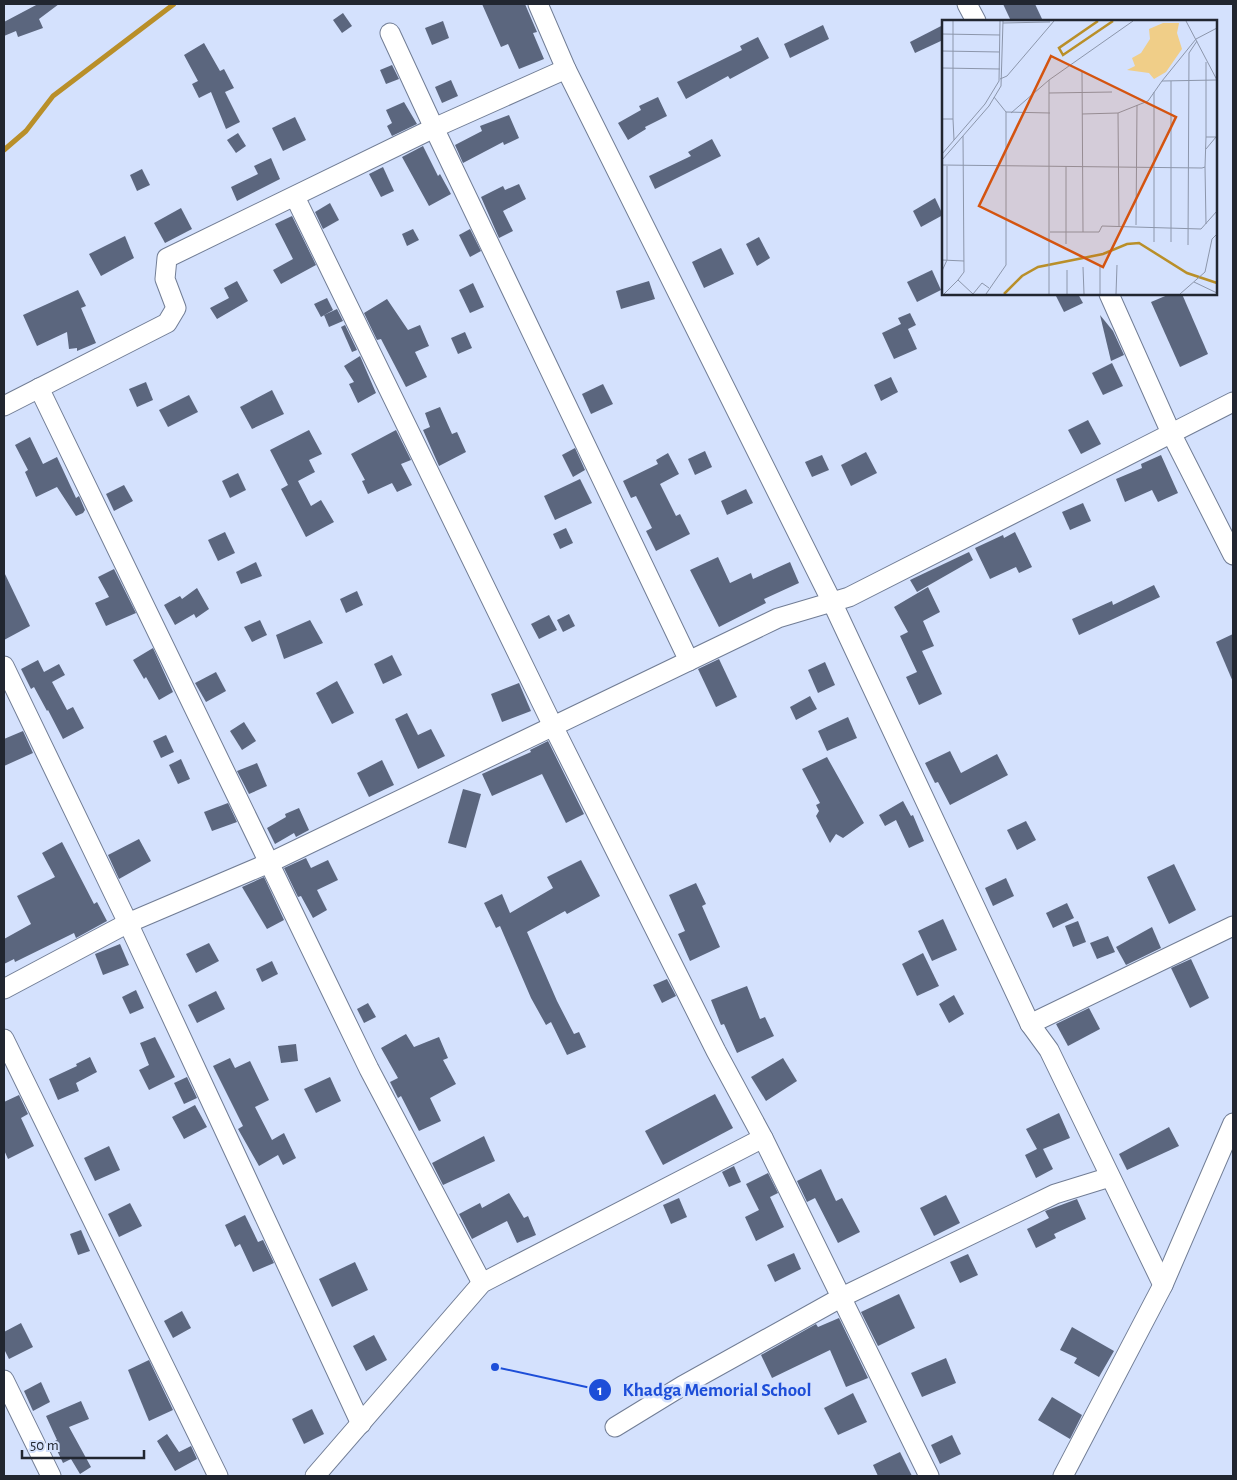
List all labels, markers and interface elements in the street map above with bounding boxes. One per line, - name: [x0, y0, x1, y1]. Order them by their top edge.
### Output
- inset map: [942, 20, 1217, 295]
- callout: Khadga Memorial School: [587, 1373, 821, 1407]
- text: Khadga Memorial School: [623, 1381, 811, 1400]
- text: 1: [597, 1383, 603, 1398]
- scale bar: [22, 1428, 145, 1460]
- text: 50 m: [30, 1438, 59, 1453]

